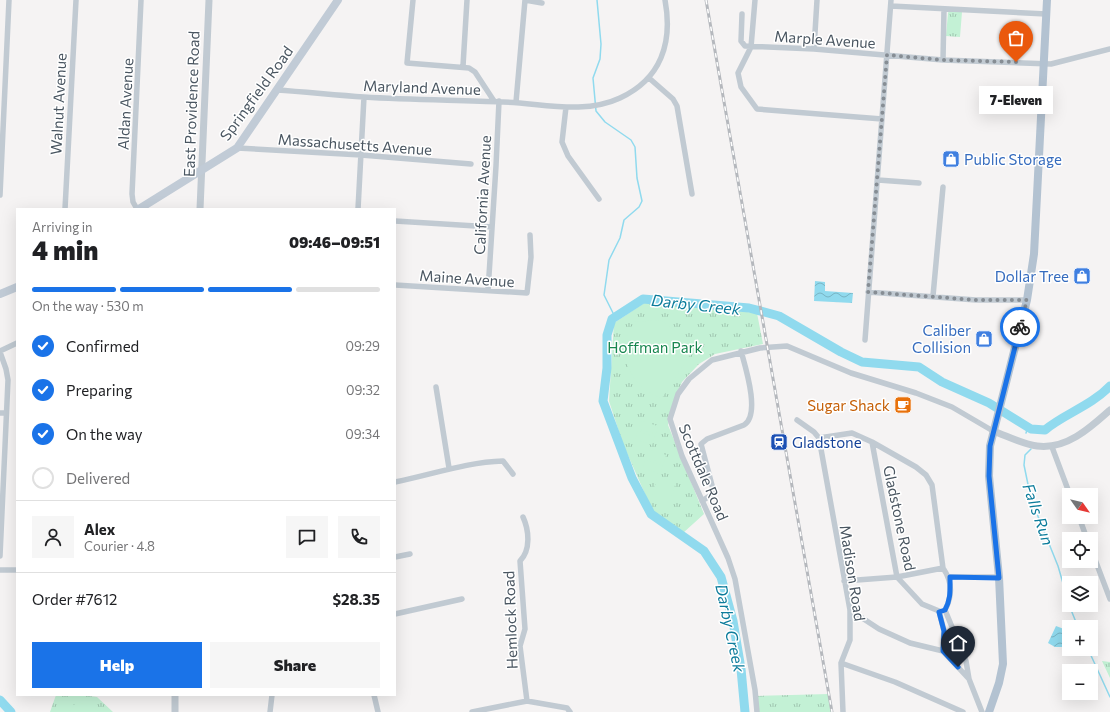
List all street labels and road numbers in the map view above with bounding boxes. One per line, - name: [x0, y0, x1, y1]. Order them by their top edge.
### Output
- street label: Marple Avenue: [774, 26, 876, 52]
- street label: East Providence Road: [179, 31, 203, 177]
- street label: Springfield Road: [216, 42, 296, 144]
- street label: Walnut Avenue: [46, 52, 70, 155]
- street label: Aldan Avenue: [114, 57, 136, 150]
- street label: Maryland Avenue: [363, 76, 481, 98]
- street label: Massachusetts Avenue: [277, 130, 433, 158]
- street label: California Avenue: [470, 135, 494, 255]
- street label: Maine Avenue: [419, 266, 515, 290]
- street label: Scottdale Road: [676, 421, 732, 523]
- street label: Gladstone Road: [880, 464, 920, 572]
- street label: Madison Road: [837, 524, 869, 622]
- street label: Hemlock Road: [499, 570, 521, 670]

